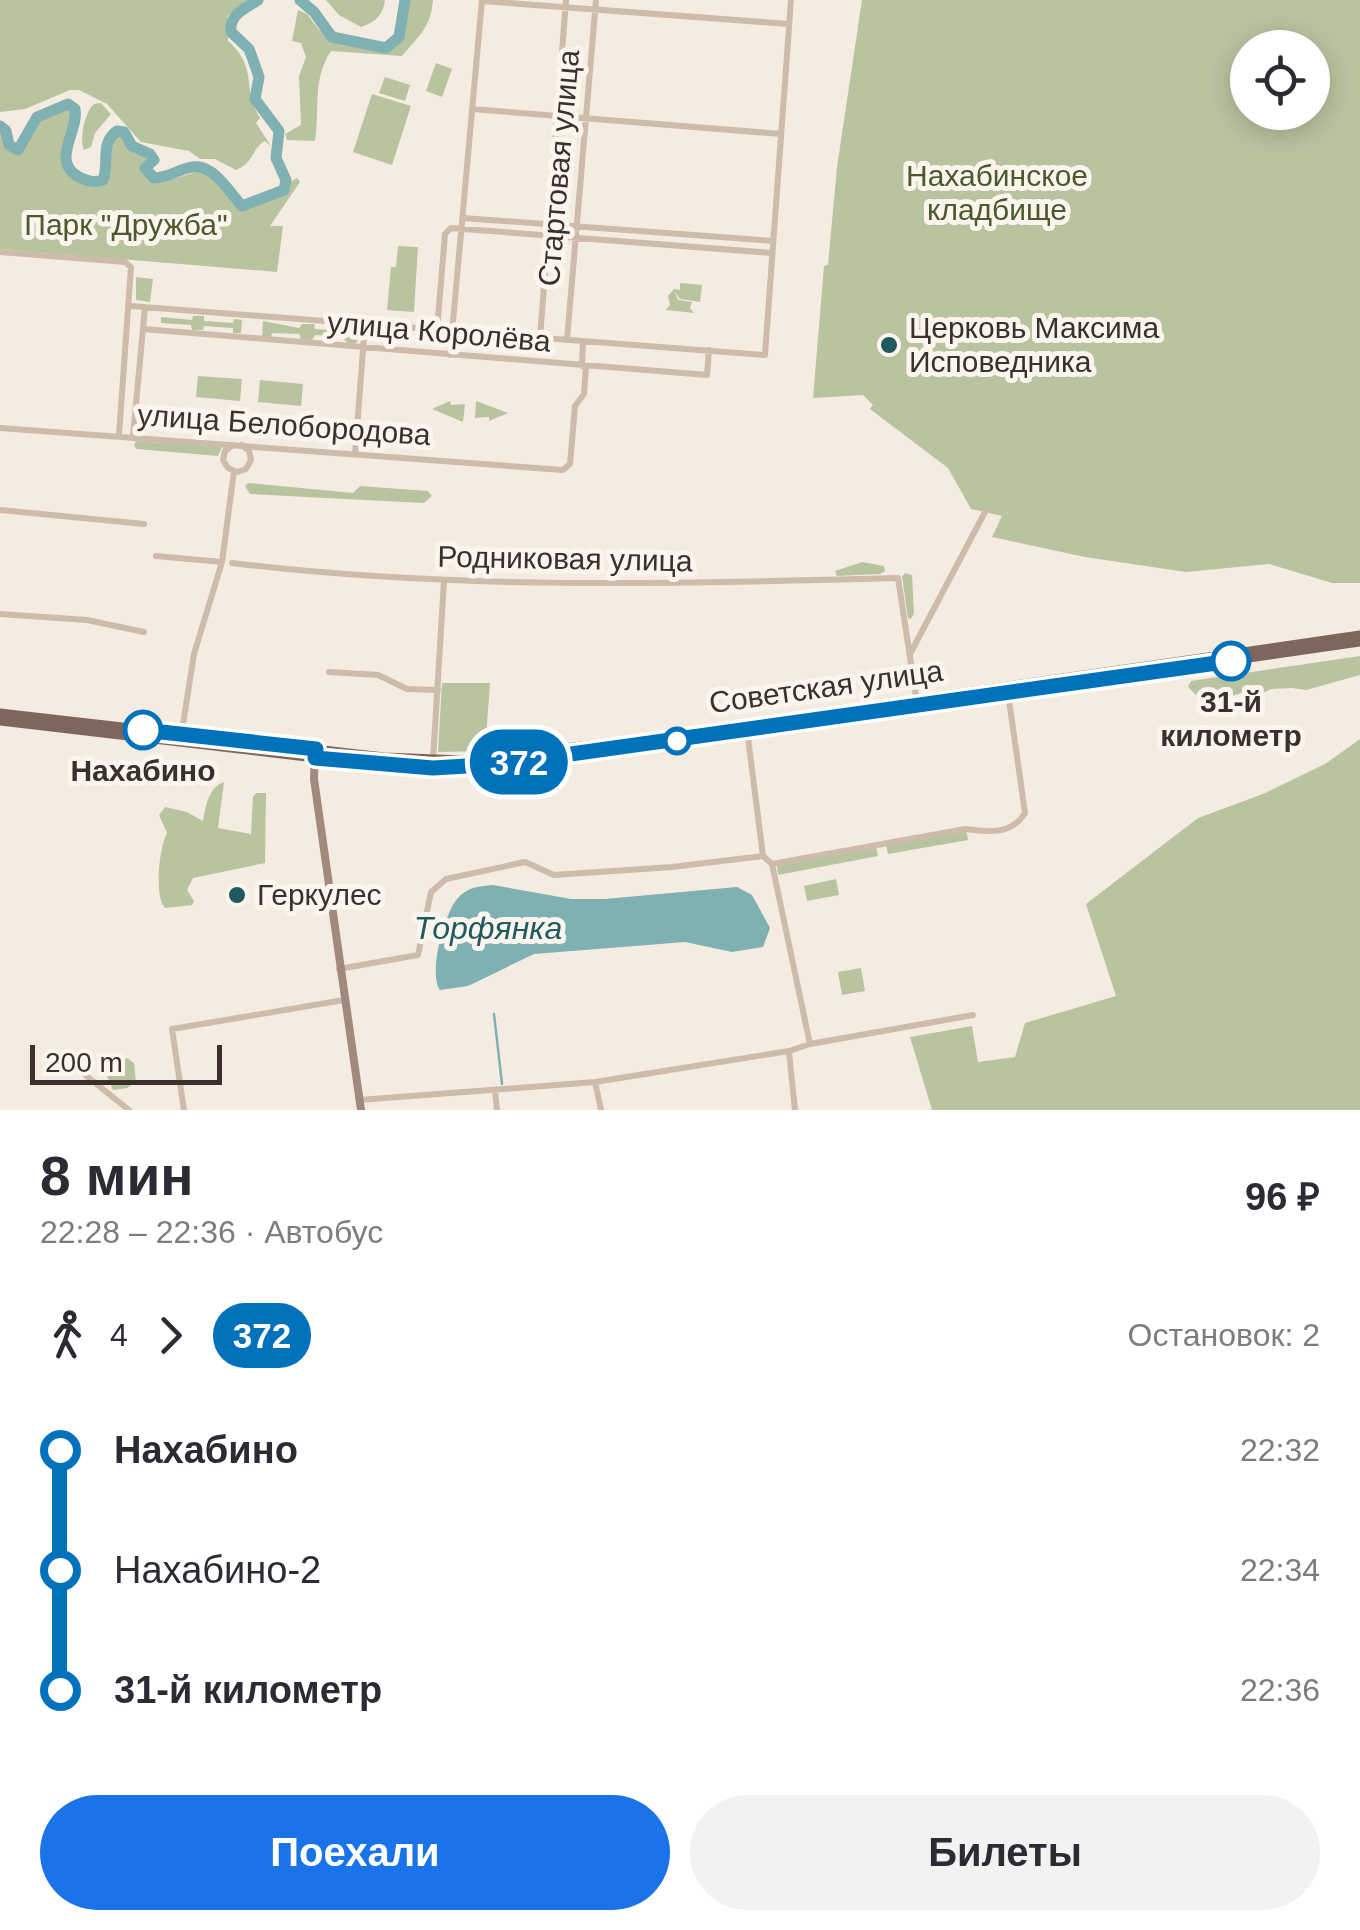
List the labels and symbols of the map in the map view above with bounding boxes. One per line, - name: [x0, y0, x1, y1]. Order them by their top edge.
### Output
- street label: Стартовая улица: [532, 48, 585, 288]
- park label: Нахабинское кладбище: [906, 159, 1088, 226]
- park label: Парк "Дружба": [24, 208, 228, 241]
- street label: улица Королёва: [326, 305, 552, 358]
- place label: Церковь Максима Исповедника: [909, 311, 1159, 378]
- marker: Церковь Максима Исповедника: [878, 334, 900, 356]
- street label: улица Белобородова: [136, 398, 432, 451]
- street label: Родниковая улица: [437, 540, 693, 577]
- marker: 31-й километр: [1212, 642, 1250, 680]
- street label: Советская улица: [707, 654, 945, 719]
- place label: 31-й километр: [1160, 685, 1302, 752]
- marker: Нахабино: [124, 711, 162, 749]
- unlabelled marker: [664, 728, 690, 754]
- line badge: 372: [462, 730, 576, 794]
- place label: Нахабино: [70, 754, 216, 787]
- place label: Геркулес: [257, 878, 382, 911]
- marker: Геркулес: [226, 884, 248, 906]
- water label: Торфянка: [414, 910, 562, 946]
- scale bar: [30, 1040, 222, 1084]

